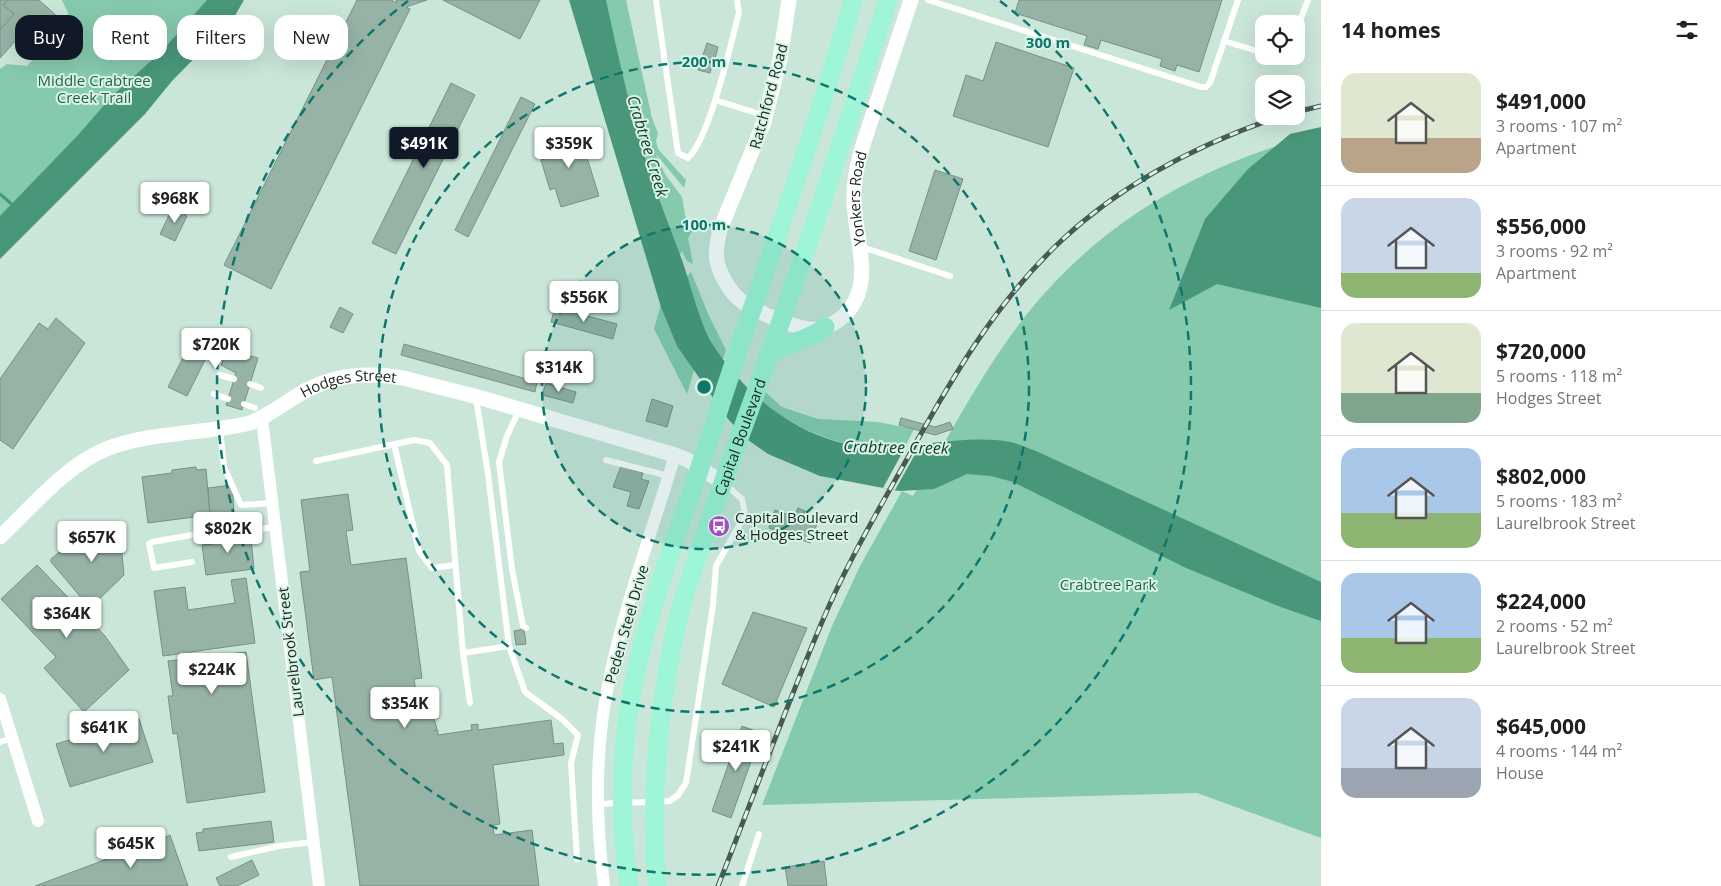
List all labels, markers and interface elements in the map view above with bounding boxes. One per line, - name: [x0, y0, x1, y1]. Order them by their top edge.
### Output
- chip: Buy: [15, 15, 83, 60]
- chip: Rent: [93, 15, 167, 60]
- chip: Filters: [177, 15, 264, 60]
- chip: New: [274, 15, 348, 60]
- map controls: [1255, 15, 1305, 125]
- button: locate: [1255, 15, 1305, 65]
- text: 14 homes: [1341, 16, 1441, 44]
- icon: filters: [1673, 16, 1701, 44]
- text: 300 m: [1026, 32, 1070, 52]
- street label: Ratchford Road: [744, 41, 792, 151]
- text: 200 m: [682, 51, 726, 71]
- park label: Middle Crabtree Creek Trail: [37, 70, 151, 107]
- button: layers: [1255, 75, 1305, 125]
- text: $491,000: [1496, 87, 1586, 115]
- water label: Crabtree Creek: [622, 92, 674, 201]
- icon: home: [1381, 93, 1441, 153]
- text: 3 rooms · 107 m²: [1496, 115, 1622, 137]
- pin: $491K: [389, 126, 459, 169]
- pin: $359K: [534, 126, 604, 169]
- text: $491K: [400, 132, 448, 154]
- text: $359K: [545, 132, 593, 154]
- text: Apartment: [1496, 137, 1576, 159]
- street label: Yonkers Road: [844, 148, 871, 247]
- pin: $968K: [140, 182, 210, 224]
- text: $968K: [151, 187, 199, 209]
- text: $556,000: [1496, 212, 1586, 240]
- text: 100 m: [682, 214, 726, 234]
- icon: home: [1381, 218, 1441, 278]
- text: 3 rooms · 92 m²: [1496, 240, 1613, 262]
- text: Apartment: [1496, 262, 1576, 284]
- pin: $556K: [549, 280, 619, 323]
- text: $556K: [560, 286, 608, 308]
- pin: $720K: [181, 328, 251, 370]
- text: $720K: [192, 333, 240, 355]
- text: $720,000: [1496, 337, 1586, 365]
- icon: home: [1381, 343, 1441, 403]
- pin: $314K: [524, 350, 594, 393]
- text: $314K: [535, 356, 583, 378]
- street label: Hodges Street: [296, 365, 398, 402]
- text: 5 rooms · 118 m²: [1496, 365, 1622, 387]
- street label: Capital Boulevard: [709, 376, 770, 498]
- centre of rings: [695, 378, 713, 396]
- text: Hodges Street: [1496, 387, 1601, 409]
- water label: Crabtree Creek: [843, 435, 950, 459]
- text: $802,000: [1496, 462, 1586, 490]
- icon: home: [1381, 468, 1441, 528]
- text: 5 rooms · 183 m²: [1496, 490, 1622, 512]
- place label: Capital Boulevard & Hodges Street: [735, 507, 858, 544]
- pin: $802K: [193, 512, 263, 554]
- text: Laurelbrook Street: [1496, 512, 1635, 534]
- bus stop icon: Capital Boulevard & Hodges Street: [707, 514, 731, 538]
- text: $802K: [204, 517, 252, 539]
- pin: $657K: [57, 520, 127, 563]
- text: $657K: [68, 526, 116, 548]
- street label: Peden Steel Drive: [599, 562, 653, 686]
- park label: Crabtree Park: [1060, 574, 1156, 594]
- street label: Laurelbrook Street: [272, 586, 308, 718]
- text: $224,000: [1496, 587, 1586, 615]
- icon: home: [1381, 593, 1441, 653]
- pin: $364K: [32, 596, 102, 639]
- text: $364K: [43, 602, 91, 624]
- text: 2 rooms · 52 m²: [1496, 615, 1613, 637]
- text: Laurelbrook Street: [1496, 637, 1635, 659]
- pin: $224K: [177, 652, 247, 695]
- text: $224K: [188, 658, 236, 680]
- pin: $354K: [370, 686, 440, 729]
- text: $354K: [381, 692, 429, 714]
- pin: $641K: [69, 710, 139, 753]
- text: $645,000: [1496, 712, 1586, 740]
- text: $641K: [80, 716, 128, 738]
- icon: home: [1381, 718, 1441, 778]
- pin: $241K: [701, 730, 771, 772]
- text: $241K: [712, 735, 760, 757]
- text: 4 rooms · 144 m²: [1496, 740, 1622, 762]
- text: House: [1496, 762, 1544, 784]
- pin: $645K: [96, 826, 166, 869]
- text: $645K: [107, 832, 155, 854]

